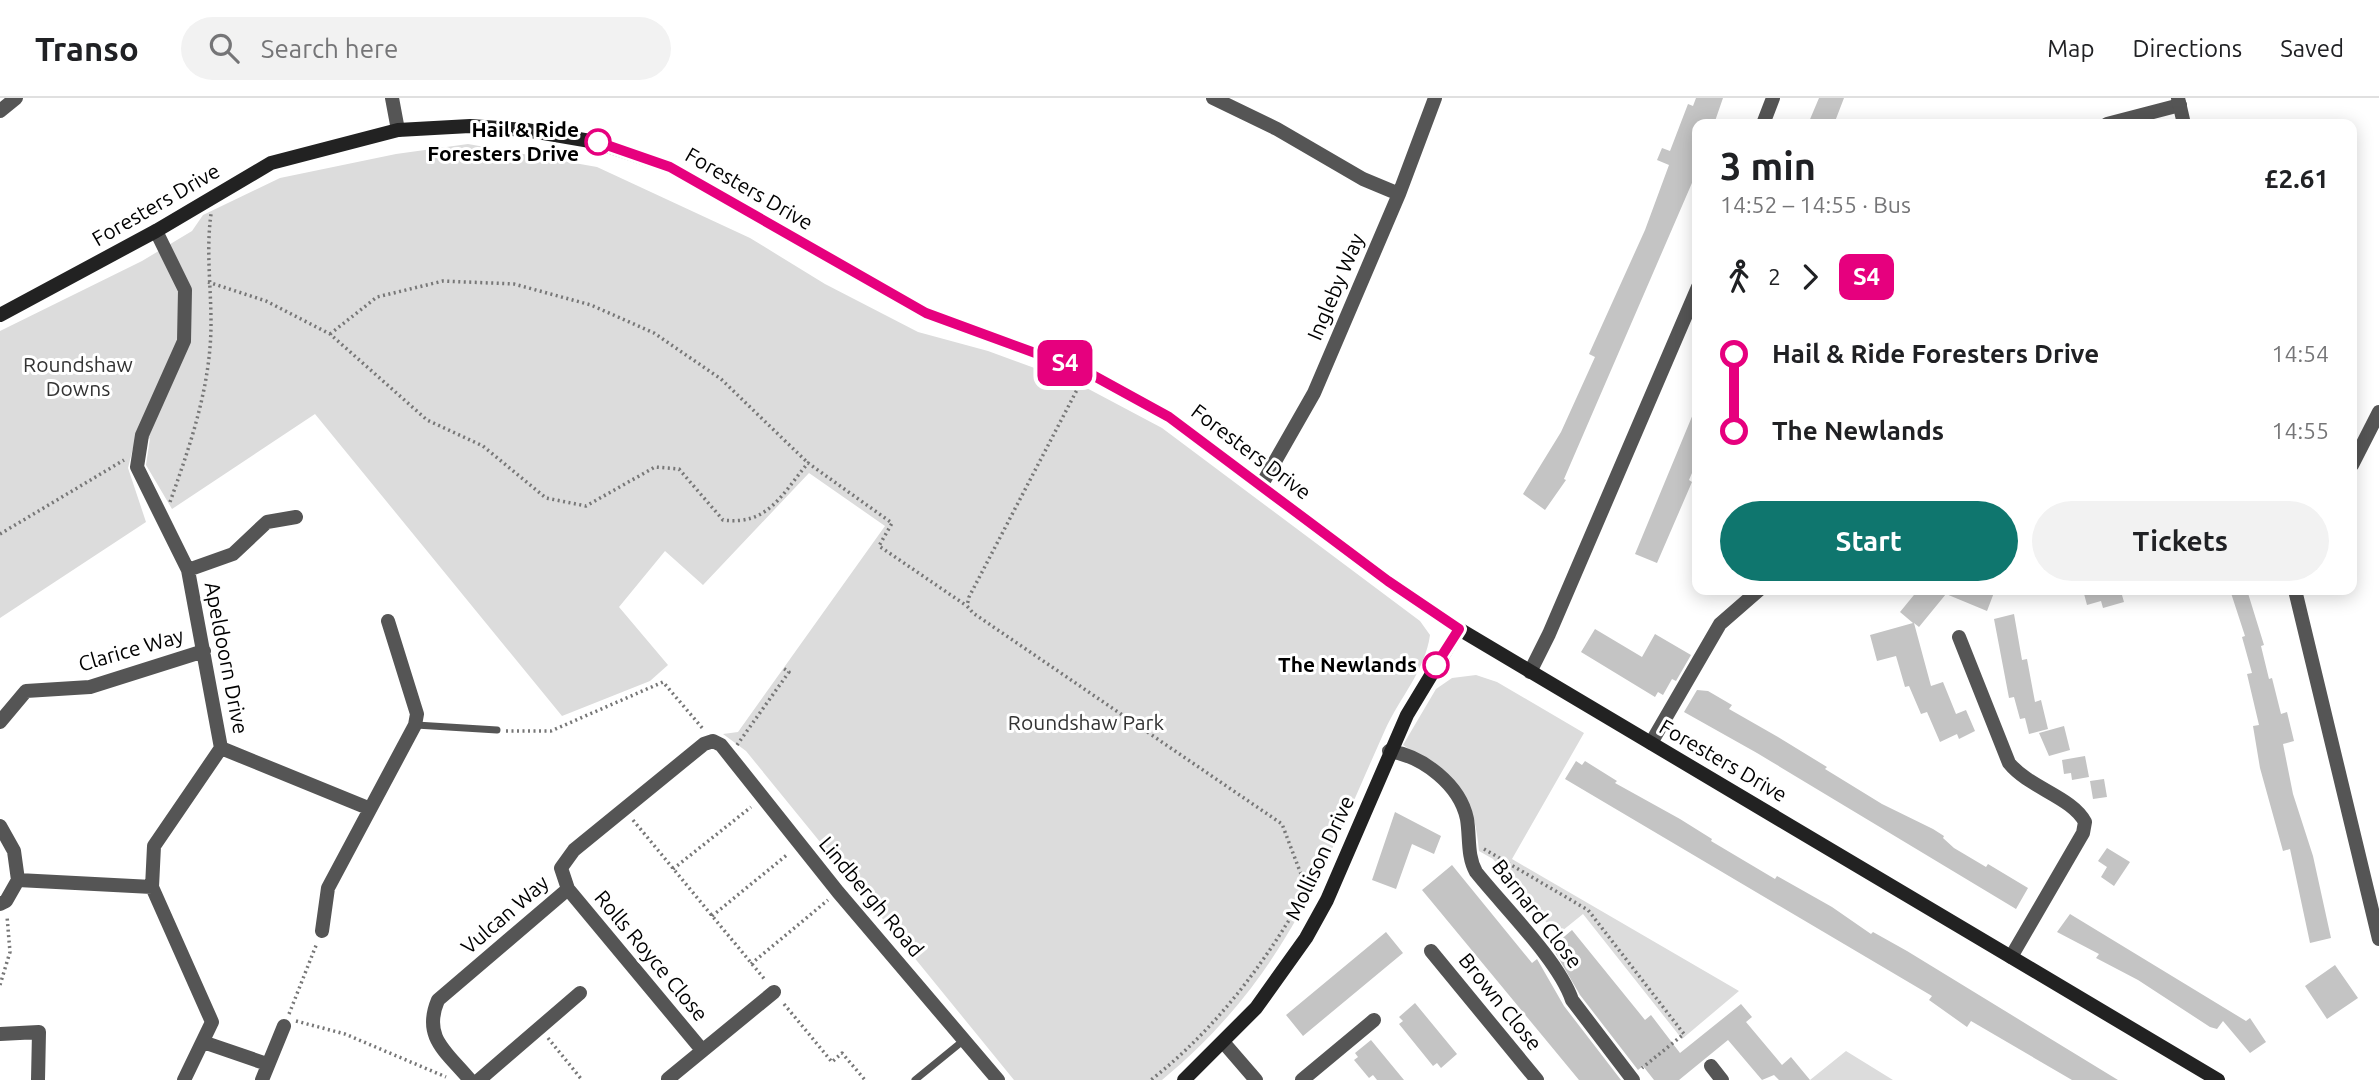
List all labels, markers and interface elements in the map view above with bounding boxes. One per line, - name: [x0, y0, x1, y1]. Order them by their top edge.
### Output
- search box: [181, 17, 671, 80]
- icon: search: [205, 29, 243, 67]
- text: Transo: [35, 30, 139, 67]
- text: Search here: [261, 34, 398, 63]
- text: Map: [2047, 35, 2094, 62]
- text: Directions: [2132, 35, 2242, 62]
- text: Saved: [2280, 35, 2344, 62]
- place label: Hail & Ride Foresters Drive: [427, 117, 579, 165]
- marker: Hail & Ride Foresters Drive: [585, 129, 611, 155]
- street label: Foresters Drive: [681, 142, 818, 234]
- text: 3 min: [1720, 145, 1816, 187]
- street label: Foresters Drive: [87, 158, 224, 250]
- text: £2.61: [2264, 164, 2329, 193]
- text: 14:52 – 14:55 · Bus: [1720, 192, 1911, 217]
- street label: Ingleby Way: [1302, 230, 1368, 344]
- icon: walk: [1720, 258, 1758, 296]
- icon: forward: [1791, 258, 1829, 296]
- text: S4: [1853, 263, 1880, 290]
- text: 2: [1768, 264, 1781, 289]
- text: Hail & Ride Foresters Drive: [1772, 339, 2099, 368]
- line badge: S4: [1034, 340, 1096, 386]
- text: 14:54: [2271, 341, 2329, 366]
- text: S4: [1051, 349, 1079, 376]
- park label: Roundshaw Downs: [23, 352, 133, 400]
- street label: Foresters Drive: [1187, 398, 1316, 504]
- text: The Newlands: [1772, 416, 1944, 445]
- text: 14:55: [2271, 418, 2329, 443]
- button: Start: [1720, 501, 2018, 581]
- button: Tickets: [2032, 501, 2329, 581]
- street label: Apeldoorn Drive: [200, 580, 253, 736]
- street label: Clarice Way: [75, 623, 186, 675]
- place label: The Newlands: [1278, 652, 1417, 676]
- marker: The Newlands: [1423, 652, 1449, 678]
- park label: Roundshaw Park: [1008, 710, 1165, 734]
- street label: Foresters Drive: [1655, 714, 1792, 806]
- street label: Mollison Drive: [1280, 792, 1358, 924]
- street label: Lindbergh Road: [815, 832, 929, 961]
- street label: Barnard Close: [1488, 854, 1588, 972]
- street label: Vulcan Way: [456, 870, 553, 959]
- street label: Rolls Royce Close: [590, 885, 713, 1026]
- street label: Brown Close: [1454, 948, 1547, 1055]

